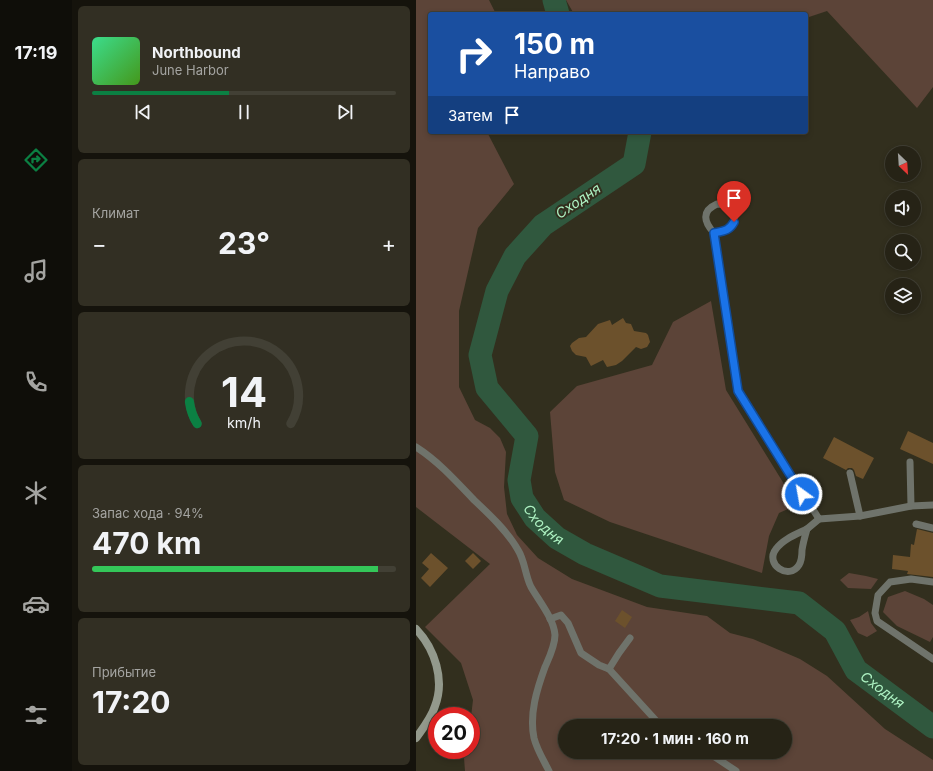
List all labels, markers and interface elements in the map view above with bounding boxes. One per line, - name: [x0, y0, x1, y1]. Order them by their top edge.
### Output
- text: 150 m: [514, 27, 595, 61]
- icon: right: [448, 28, 500, 80]
- text: 17:19: [14, 42, 58, 63]
- text: Northbound: [152, 43, 241, 62]
- text: Направо: [514, 61, 590, 82]
- text: June Harbor: [152, 62, 229, 78]
- icon: previous: [132, 101, 154, 123]
- icon: pause: [233, 101, 255, 123]
- icon: next: [334, 101, 356, 123]
- icon: arrive: [501, 104, 523, 126]
- text: Затем: [448, 106, 493, 125]
- icon: directions: [22, 146, 50, 174]
- north arrow: [885, 146, 921, 182]
- map controls: [885, 146, 921, 314]
- water label: Сходня: [552, 179, 604, 222]
- pin: [717, 181, 751, 222]
- icon: arrive: [723, 187, 745, 209]
- button: sound: [885, 190, 921, 226]
- text: Климат: [92, 205, 139, 221]
- text: 23°: [218, 225, 270, 261]
- text: −: [92, 231, 107, 257]
- text: +: [381, 231, 396, 257]
- button: search: [885, 234, 921, 270]
- icon: music: [22, 257, 50, 285]
- button: layers: [885, 278, 921, 314]
- text: 14: [221, 366, 267, 416]
- icon: phone: [22, 368, 50, 396]
- text: km/h: [227, 413, 261, 430]
- position arrow: [781, 473, 823, 515]
- icon: climate: [22, 479, 50, 507]
- water label: Сходня: [520, 501, 567, 548]
- text: Запас хода · 94%: [92, 505, 204, 521]
- text: 470 km: [92, 525, 201, 561]
- icon: car: [22, 590, 50, 618]
- text: Прибытие: [92, 664, 156, 680]
- water label: Сходня: [857, 667, 909, 711]
- text: 17:20: [92, 684, 171, 720]
- icon: filters: [22, 701, 50, 729]
- speed limit sign: 20: [428, 707, 480, 759]
- text: 17:20 · 1 мин · 160 m: [601, 729, 749, 748]

